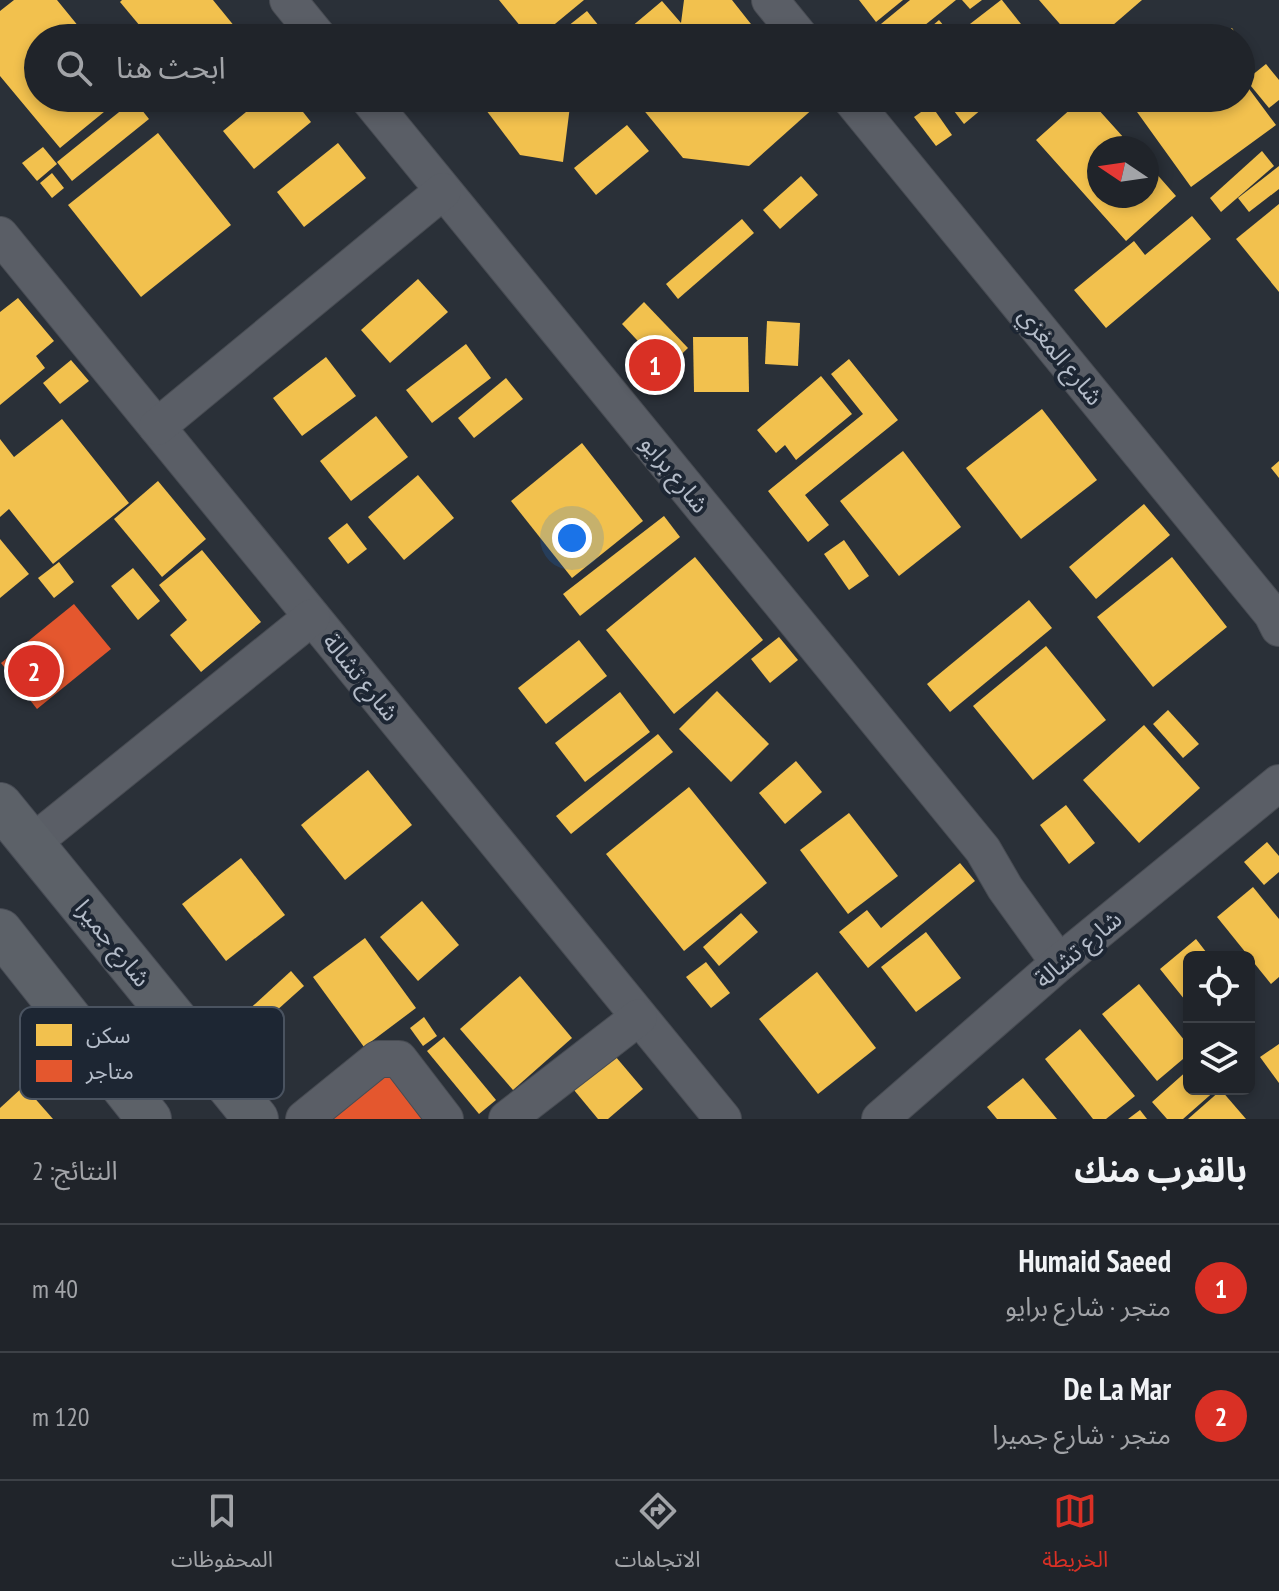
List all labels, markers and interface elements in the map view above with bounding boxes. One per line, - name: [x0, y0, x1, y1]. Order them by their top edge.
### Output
- search box: [24, 24, 1255, 112]
- icon: search: [52, 46, 96, 90]
- text: ابحث هنا: [116, 47, 226, 86]
- north arrow: [1087, 136, 1159, 208]
- street label: شارع المغزي: [1009, 300, 1110, 414]
- pin: 1: [629, 335, 681, 395]
- street label: شارع برايو: [633, 429, 716, 521]
- your location: [552, 518, 592, 558]
- street label: شارع تشالة: [315, 627, 406, 729]
- pin: 2: [8, 641, 60, 701]
- street label: شارع جميرا: [67, 893, 158, 994]
- street label: شارع تشالة: [1028, 904, 1129, 996]
- map controls: [1183, 951, 1255, 1095]
- button: locate: [1183, 951, 1255, 1023]
- legend: [20, 1007, 284, 1099]
- text: سكن: [86, 1021, 130, 1049]
- button: layers: [1183, 1023, 1255, 1095]
- text: متاجر: [85, 1057, 134, 1085]
- text: بالقرب منك: [1074, 1147, 1247, 1191]
- text: النتائج: 2: [32, 1154, 118, 1187]
- text: Humaid Saeed: [1019, 1241, 1171, 1280]
- text: 40 m: [32, 1272, 78, 1305]
- text: 1: [1215, 1272, 1227, 1305]
- text: متجر · شارع برايو: [1005, 1290, 1171, 1323]
- text: De La Mar: [1064, 1369, 1171, 1408]
- text: 120 m: [32, 1400, 90, 1433]
- text: 2: [1215, 1400, 1227, 1433]
- text: متجر · شارع جميرا: [992, 1418, 1171, 1451]
- tab: المحفوظات: [171, 1489, 273, 1583]
- tab: الاتجاهات: [615, 1489, 701, 1583]
- tab: الخريطة: [1042, 1489, 1108, 1583]

